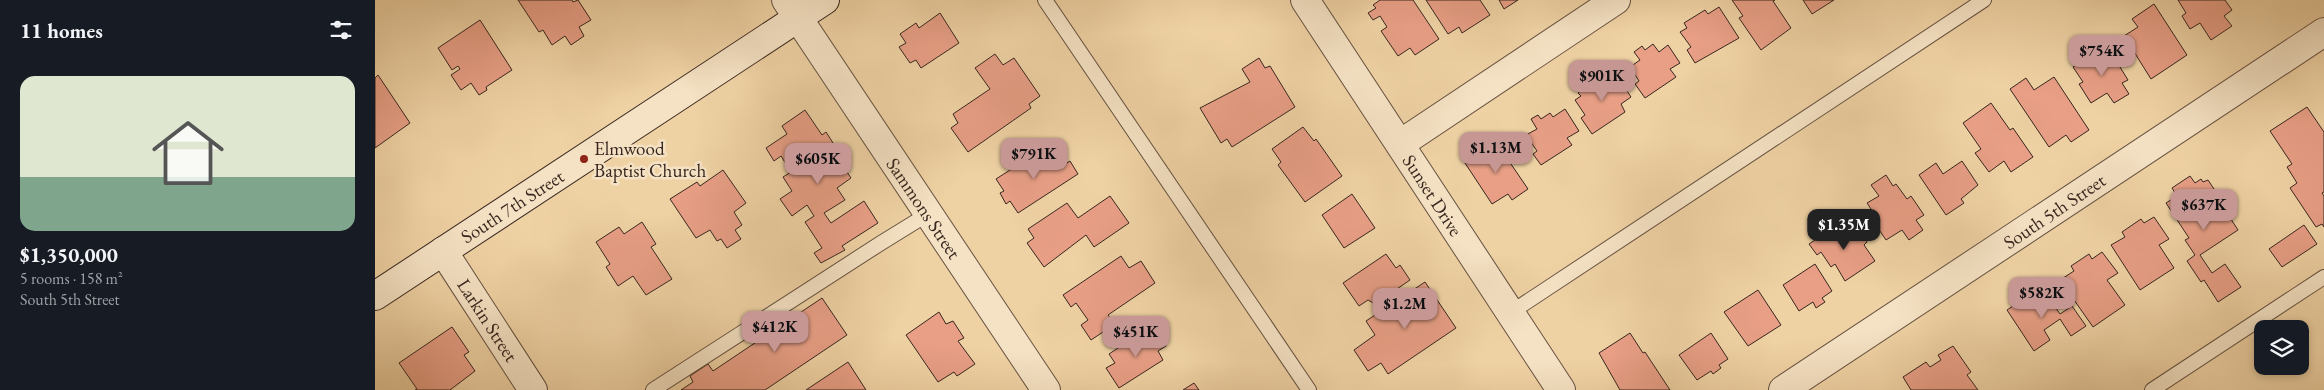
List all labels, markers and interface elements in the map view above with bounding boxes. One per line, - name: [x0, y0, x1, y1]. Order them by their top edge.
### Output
- icon: filters: [327, 16, 355, 44]
- text: 11 homes: [20, 17, 103, 44]
- pin: $754K: [2067, 34, 2137, 77]
- text: $754K: [2080, 40, 2124, 61]
- pin: $901K: [1567, 59, 1637, 102]
- text: $901K: [1580, 65, 1624, 86]
- icon: home: [143, 108, 233, 198]
- pin: $1.13M: [1455, 132, 1537, 174]
- place label: Elmwood Baptist Church: [594, 136, 706, 183]
- text: $1.13M: [1470, 137, 1522, 158]
- pin: $791K: [999, 138, 1069, 180]
- pin: $605K: [783, 142, 853, 185]
- text: $791K: [1012, 143, 1056, 164]
- text: $605K: [796, 148, 840, 169]
- street label: Sunset Drive: [1397, 150, 1468, 241]
- marker: Elmwood Baptist Church: [578, 153, 590, 165]
- street label: Sammons Street: [880, 153, 967, 264]
- street label: South 7th Street: [456, 164, 569, 249]
- street label: South 5th Street: [1998, 168, 2110, 255]
- pin: $637K: [2169, 188, 2239, 231]
- text: $637K: [2182, 194, 2226, 215]
- pin: $1.35M: [1803, 208, 1885, 251]
- text: $1.35M: [1818, 214, 1870, 235]
- text: $1,350,000: [20, 241, 118, 268]
- text: 5 rooms · 158 m²: [20, 268, 123, 289]
- street label: Larkin Street: [451, 274, 524, 367]
- pin: $582K: [2007, 276, 2077, 319]
- text: $582K: [2020, 282, 2064, 303]
- pin: $1.2M: [1370, 288, 1440, 330]
- text: South 5th Street: [20, 289, 120, 310]
- text: $1.2M: [1384, 293, 1426, 314]
- pin: $412K: [740, 310, 810, 353]
- text: $412K: [753, 316, 797, 337]
- pin: $451K: [1101, 316, 1171, 358]
- map controls: [2254, 320, 2309, 375]
- button: layers: [2254, 320, 2309, 375]
- text: $451K: [1114, 321, 1158, 342]

